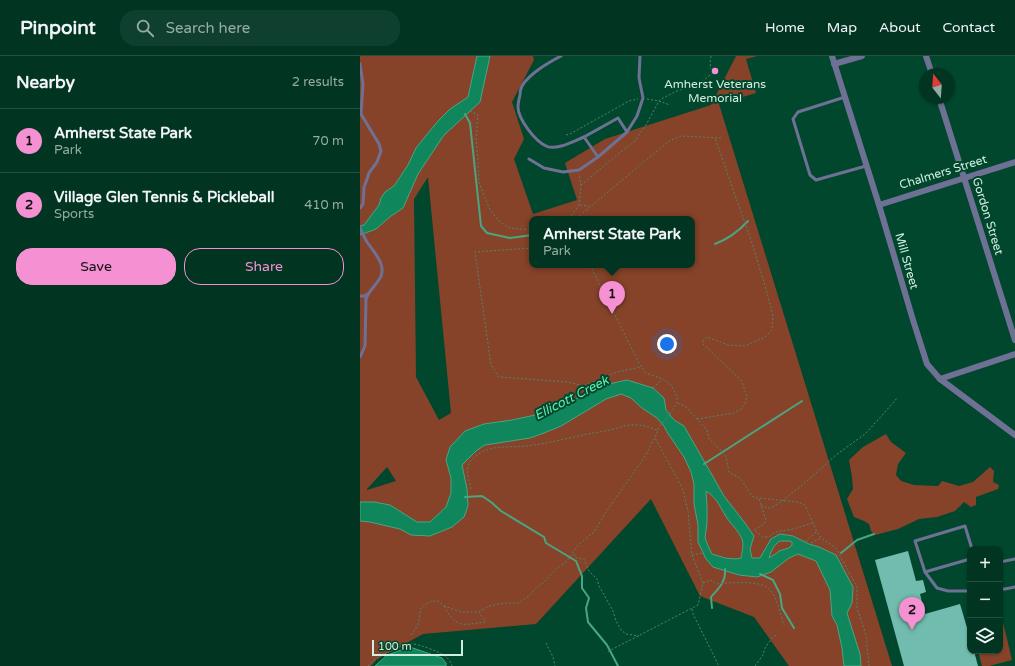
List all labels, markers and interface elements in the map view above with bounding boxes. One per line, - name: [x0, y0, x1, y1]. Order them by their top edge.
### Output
- search box: [120, 10, 400, 46]
- text: Pinpoint: [20, 17, 96, 39]
- icon: search: [134, 17, 156, 39]
- text: Search here: [166, 19, 250, 37]
- text: Home: [765, 19, 805, 36]
- text: Map: [827, 19, 857, 36]
- text: About: [879, 19, 921, 36]
- text: Contact: [943, 19, 995, 36]
- marker: Amherst Veterans Memorial: [710, 66, 720, 76]
- north arrow: [919, 68, 955, 104]
- text: Nearby: [16, 72, 75, 93]
- text: 2 results: [292, 74, 344, 90]
- place label: Amherst Veterans Memorial: [664, 77, 766, 105]
- text: Amherst State Park: [54, 124, 192, 142]
- text: 1: [25, 133, 33, 149]
- text: 70 m: [312, 133, 344, 149]
- text: Park: [54, 142, 82, 158]
- street label: Chalmers Street: [897, 152, 989, 192]
- street label: Gordon Street: [970, 176, 1007, 257]
- text: Village Glen Tennis & Pickleball: [54, 188, 274, 206]
- text: 2: [25, 197, 33, 213]
- text: 410 m: [304, 197, 344, 213]
- text: Sports: [54, 206, 94, 222]
- popup: [529, 216, 695, 268]
- text: Amherst State Park: [543, 225, 681, 243]
- street label: Mill Street: [892, 231, 922, 291]
- text: Park: [543, 243, 571, 259]
- button: Save: [16, 248, 176, 285]
- button: Share: [184, 248, 344, 285]
- pin: 1: [599, 281, 625, 314]
- your location: [657, 334, 677, 354]
- water label: Ellicott Creek: [531, 372, 612, 424]
- map controls: [967, 546, 1003, 654]
- button: +: [967, 546, 1003, 582]
- button: −: [967, 582, 1003, 618]
- pin: 2: [899, 597, 925, 630]
- button: layers: [967, 618, 1003, 654]
- scale bar: [372, 638, 463, 657]
- text: 100 m: [378, 640, 412, 653]

